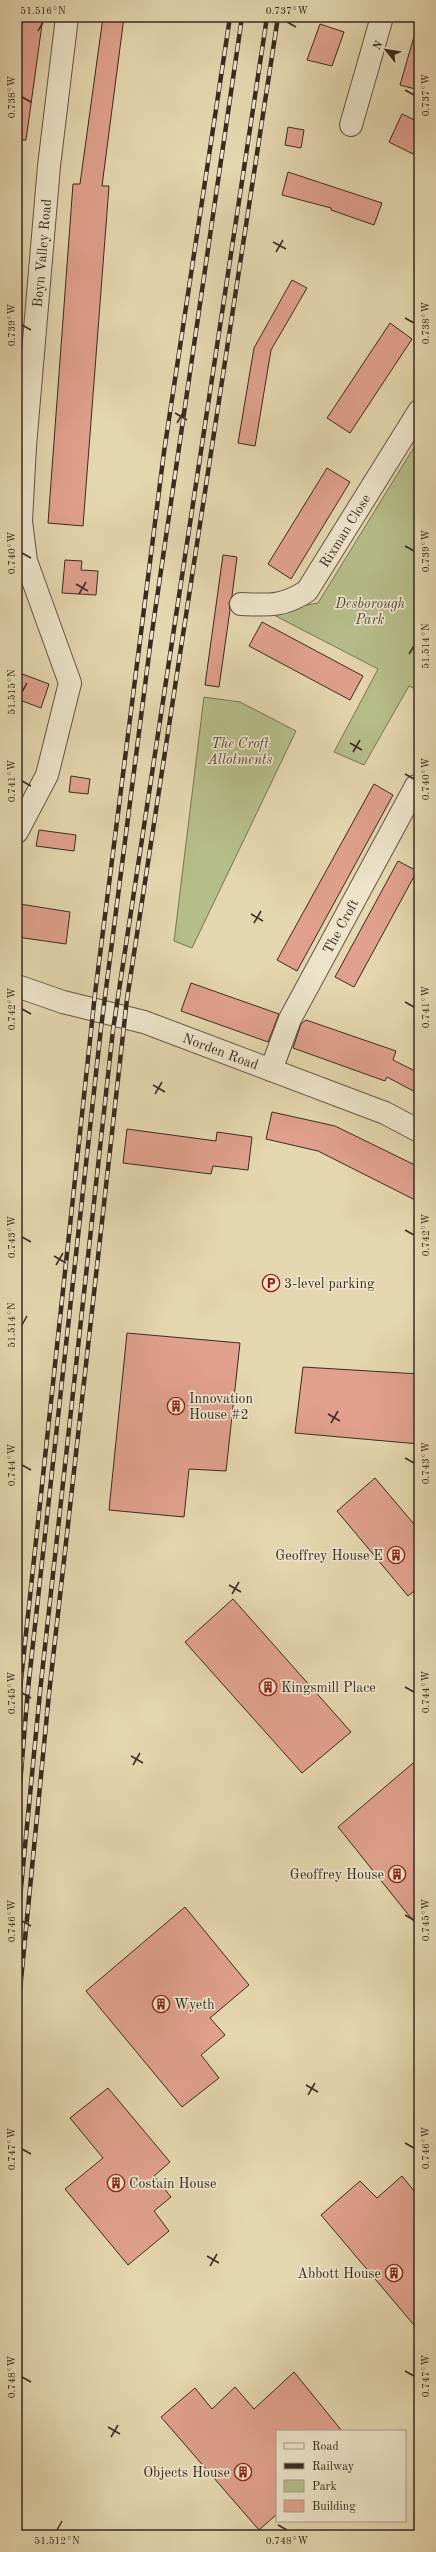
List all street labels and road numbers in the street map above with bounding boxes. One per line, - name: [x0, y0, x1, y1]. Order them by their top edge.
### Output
- street label: Boyn Valley Road: [31, 198, 54, 308]
- street label: Rixman Close: [318, 492, 373, 570]
- street label: The Croft: [321, 897, 361, 956]
- street label: Norden Road: [180, 1031, 260, 1073]

